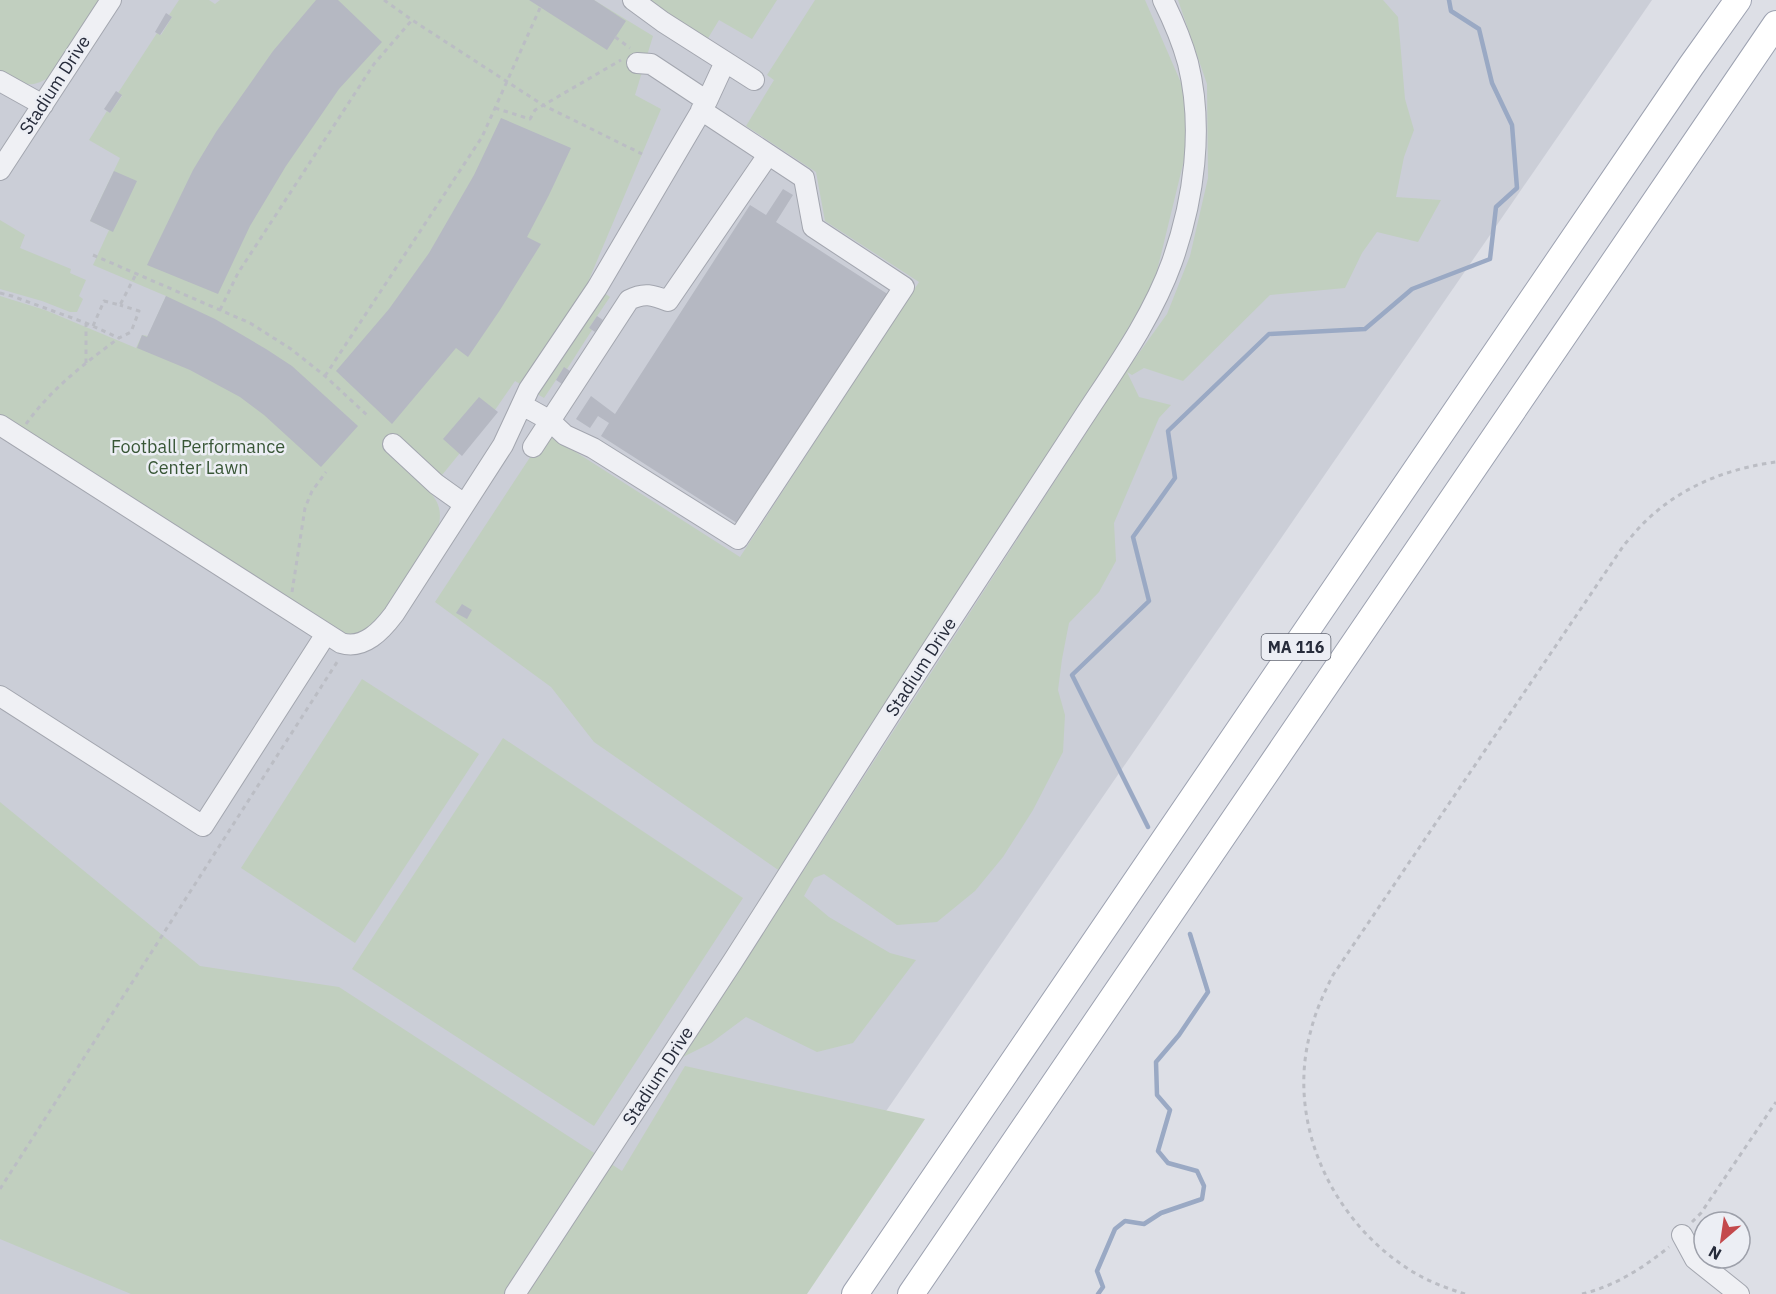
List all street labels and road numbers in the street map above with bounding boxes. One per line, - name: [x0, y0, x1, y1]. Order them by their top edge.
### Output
- street label: Stadium Drive: [14, 31, 95, 139]
- street label: Stadium Drive: [880, 613, 961, 721]
- road number: MA 116: [1262, 634, 1330, 660]
- street label: Stadium Drive: [617, 1022, 698, 1130]

